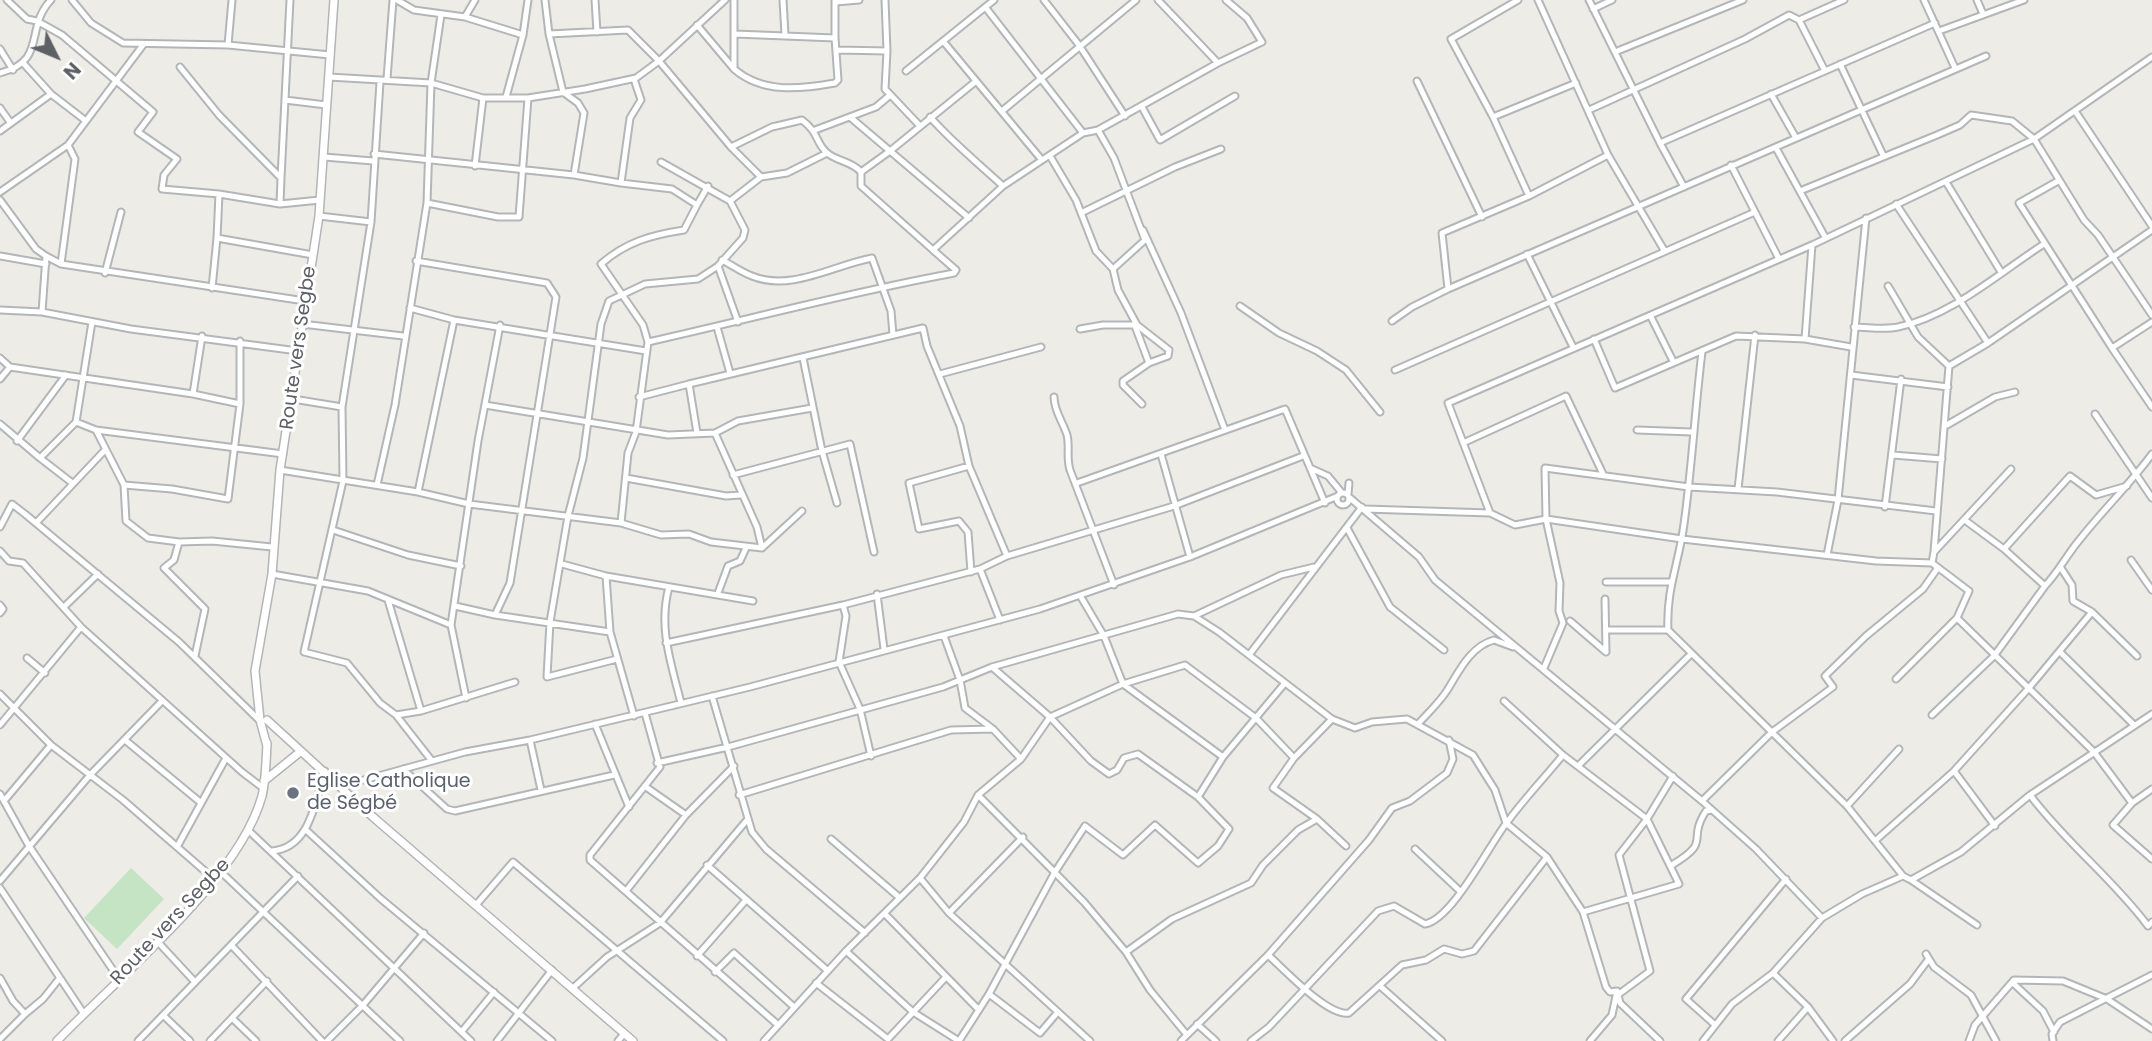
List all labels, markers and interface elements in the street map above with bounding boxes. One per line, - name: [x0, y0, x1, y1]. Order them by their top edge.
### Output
- north arrow: [21, 21, 91, 91]
- text: N: [57, 56, 86, 85]
- street label: Route vers Segbe: [276, 265, 322, 431]
- place label: Eglise Catholique de Ségbé: [307, 771, 471, 815]
- marker: Eglise Catholique de Ségbé: [285, 785, 301, 801]
- street label: Route vers Segbe: [107, 854, 235, 990]

